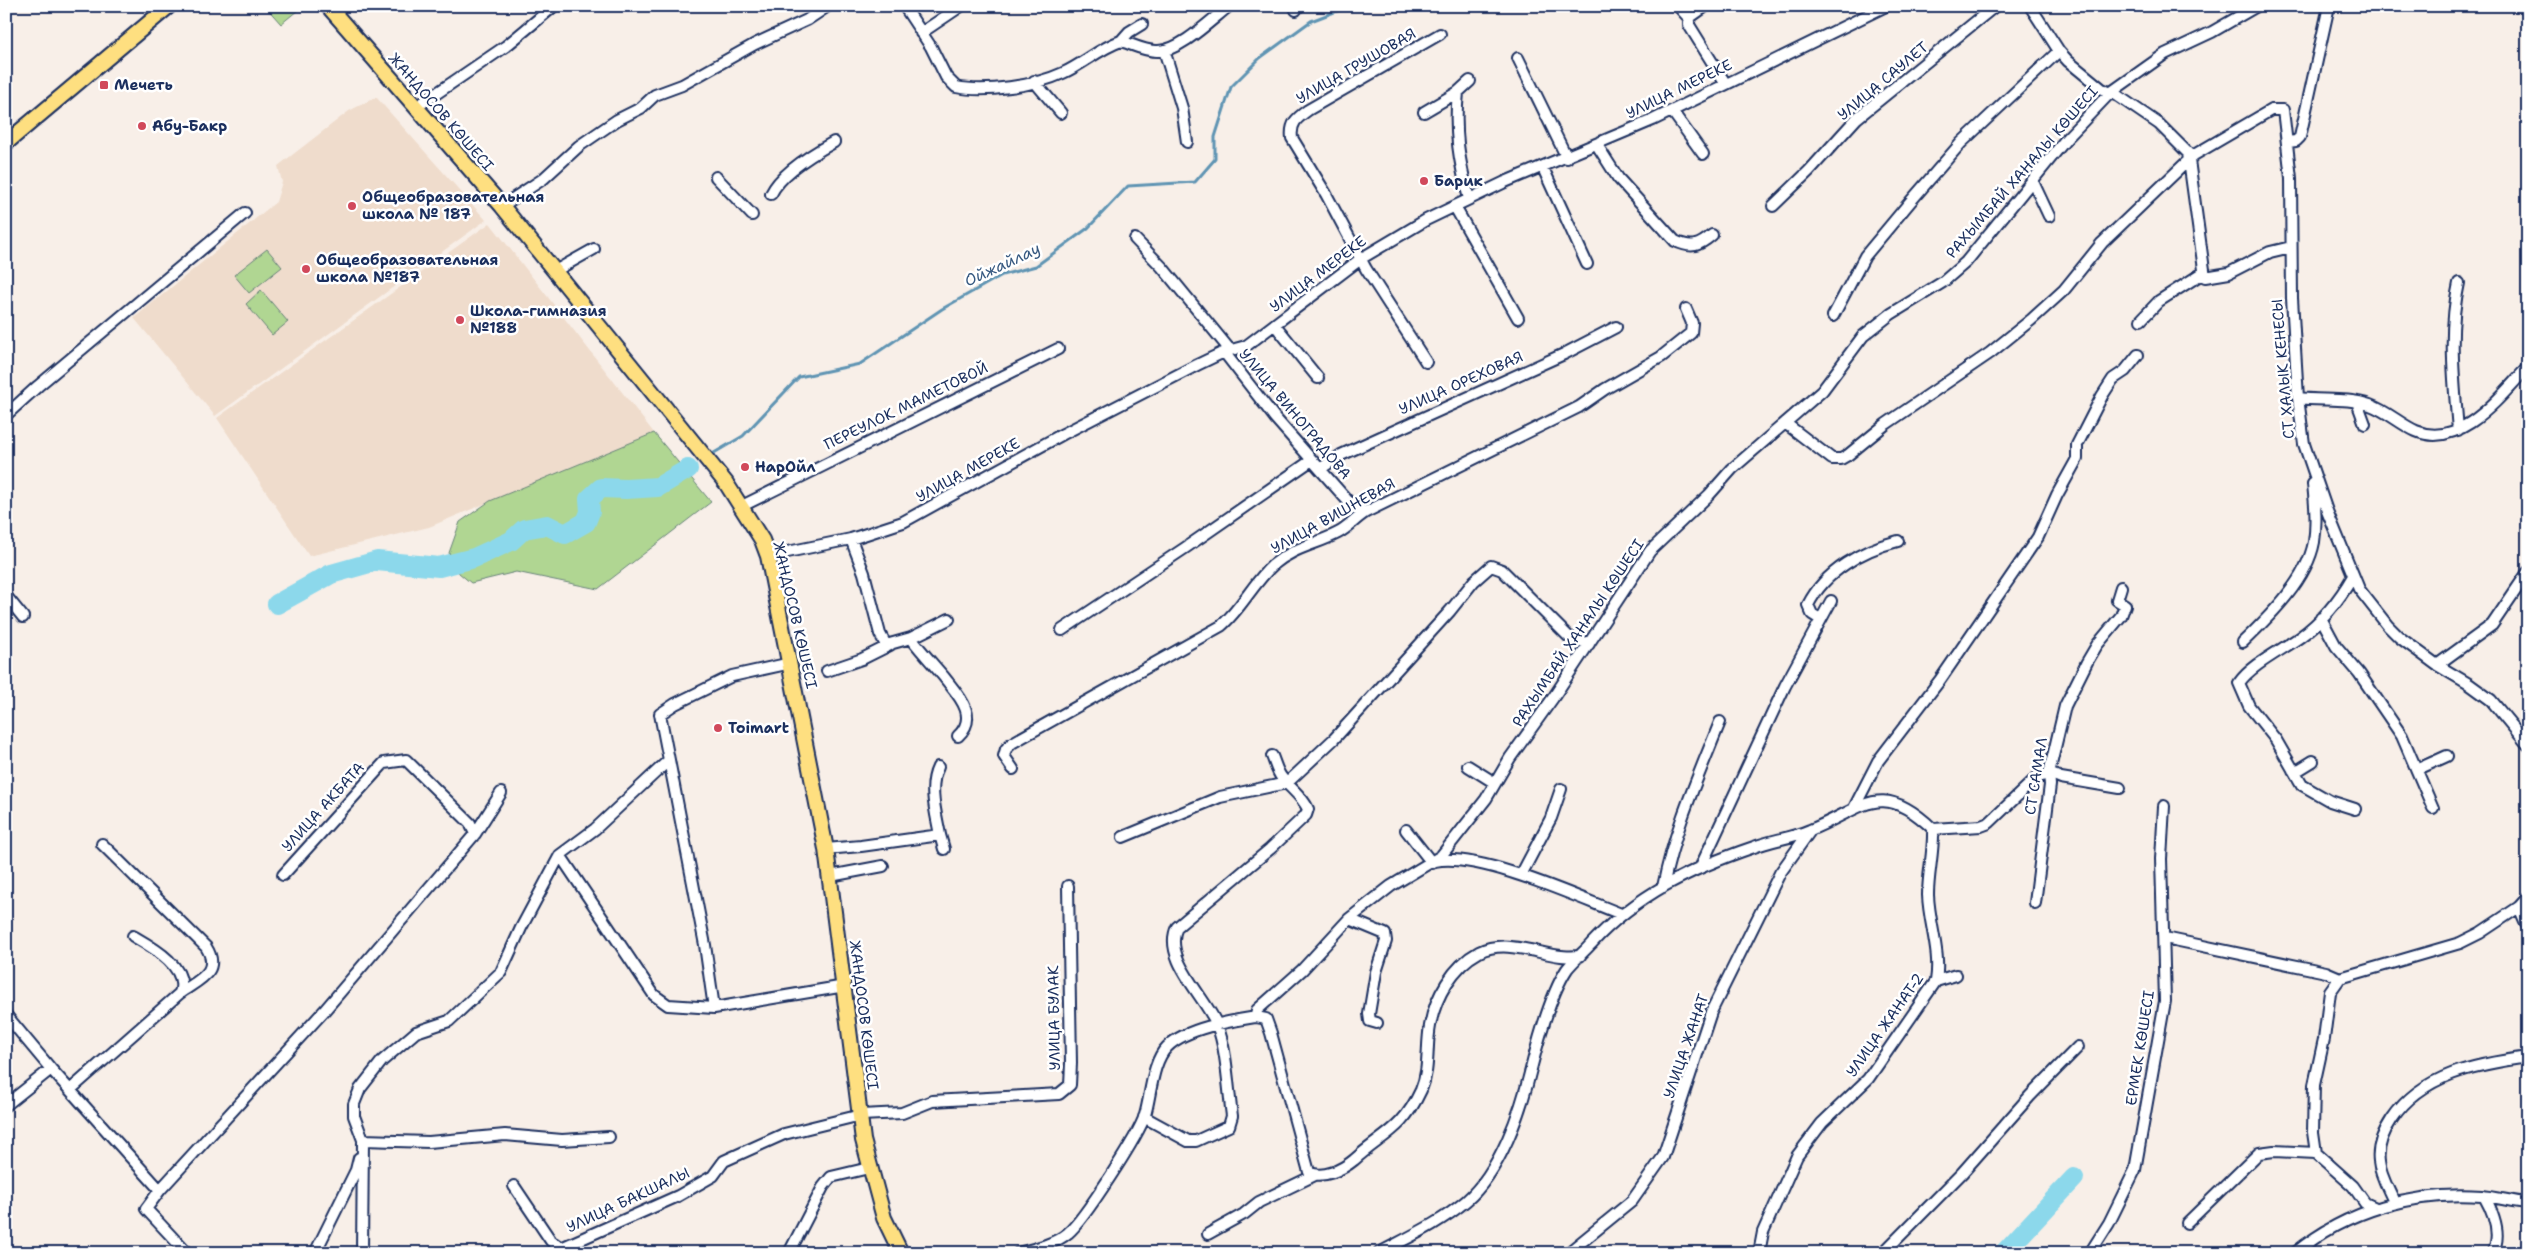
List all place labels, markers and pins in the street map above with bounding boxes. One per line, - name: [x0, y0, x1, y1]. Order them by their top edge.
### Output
- place label: Мечеть: [114, 75, 173, 95]
- marker: Мечеть: [98, 79, 110, 91]
- place label: Абу-Бакр: [152, 116, 227, 136]
- marker: Абу-Бакр: [136, 120, 148, 132]
- place label: Барик: [1434, 171, 1484, 191]
- marker: Барик: [1418, 175, 1430, 187]
- place label: Общеобразовательная школа № 187: [362, 187, 544, 224]
- marker: Общеобразовательная школа № 187: [346, 200, 358, 212]
- place label: Общеобразовательная школа №187: [316, 250, 498, 287]
- marker: Общеобразовательная школа №187: [300, 263, 312, 275]
- place label: Школа-гимназия №188: [470, 301, 607, 338]
- marker: Школа-гимназия №188: [454, 314, 466, 326]
- place label: НарОйл: [755, 457, 816, 477]
- marker: НарОйл: [739, 461, 751, 473]
- place label: Toimart: [728, 718, 789, 738]
- marker: Toimart: [712, 722, 724, 734]

